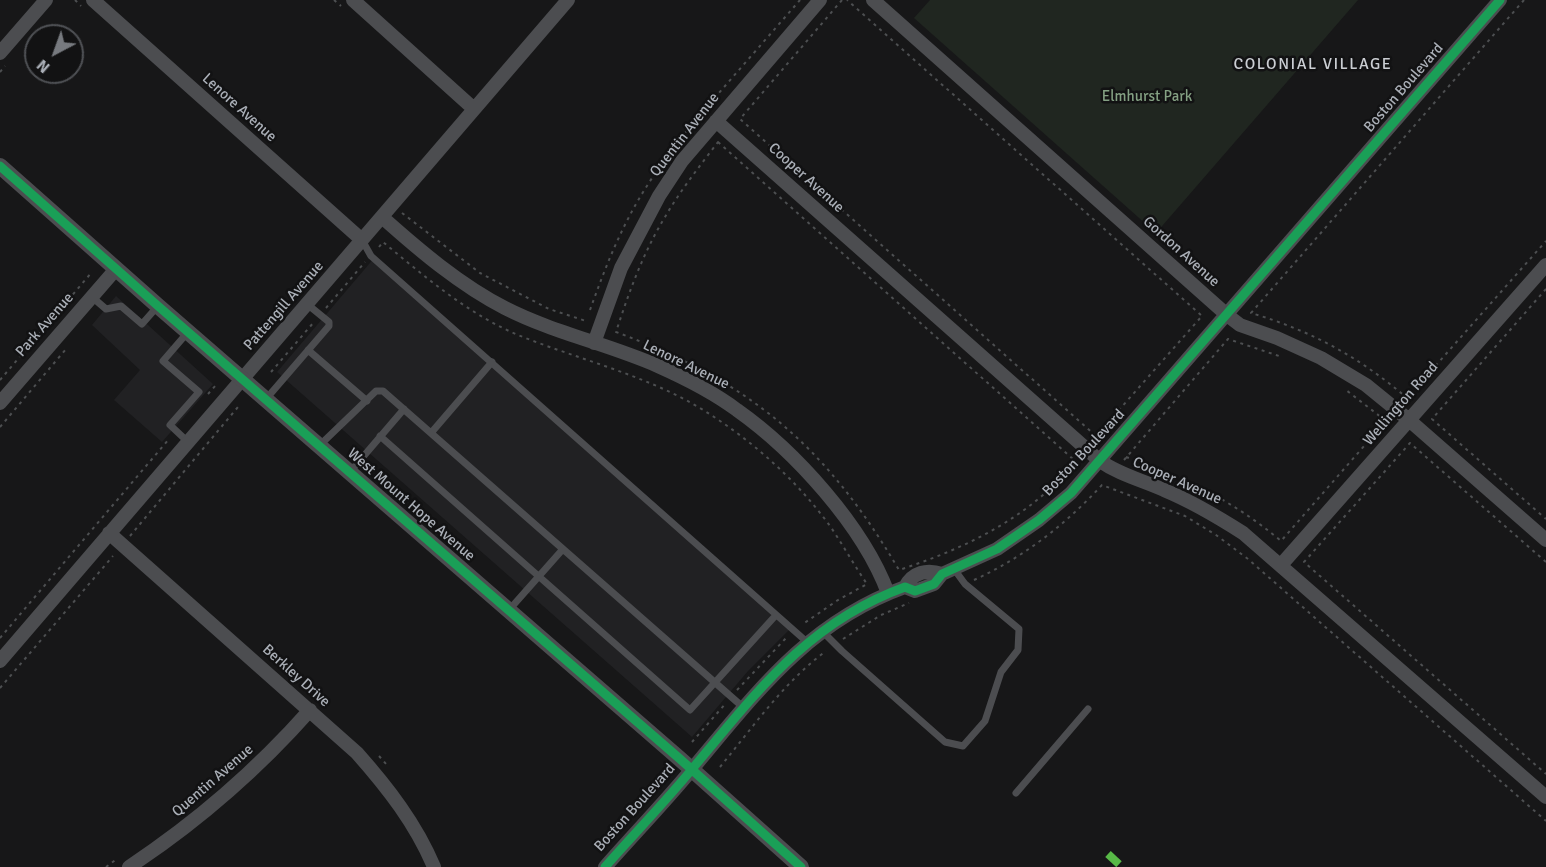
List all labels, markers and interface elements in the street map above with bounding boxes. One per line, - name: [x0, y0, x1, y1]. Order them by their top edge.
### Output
- north arrow: [24, 24, 84, 84]
- street label: Boston Boulevard: [1360, 40, 1448, 136]
- text: N: [33, 55, 54, 77]
- district label: COLONIAL VILLAGE: [1234, 55, 1392, 75]
- street label: Lenore Avenue: [198, 70, 280, 146]
- park label: Elmhurst Park: [1102, 88, 1192, 106]
- street label: Quentin Avenue: [647, 89, 723, 181]
- street label: Cooper Avenue: [764, 139, 848, 217]
- street label: Gordon Avenue: [1139, 213, 1223, 291]
- street label: Pattengill Avenue: [240, 258, 328, 354]
- street label: Park Avenue: [12, 289, 78, 361]
- street label: Lenore Avenue: [640, 336, 732, 394]
- street label: Wellington Road: [1360, 359, 1442, 449]
- street label: Boston Boulevard: [1039, 406, 1129, 500]
- street label: West Mount Hope Avenue: [344, 445, 478, 565]
- street label: Cooper Avenue: [1130, 453, 1224, 509]
- street label: Berkley Drive: [258, 641, 334, 711]
- street label: Quentin Avenue: [169, 741, 257, 821]
- street label: Boston Boulevard: [591, 760, 679, 856]

